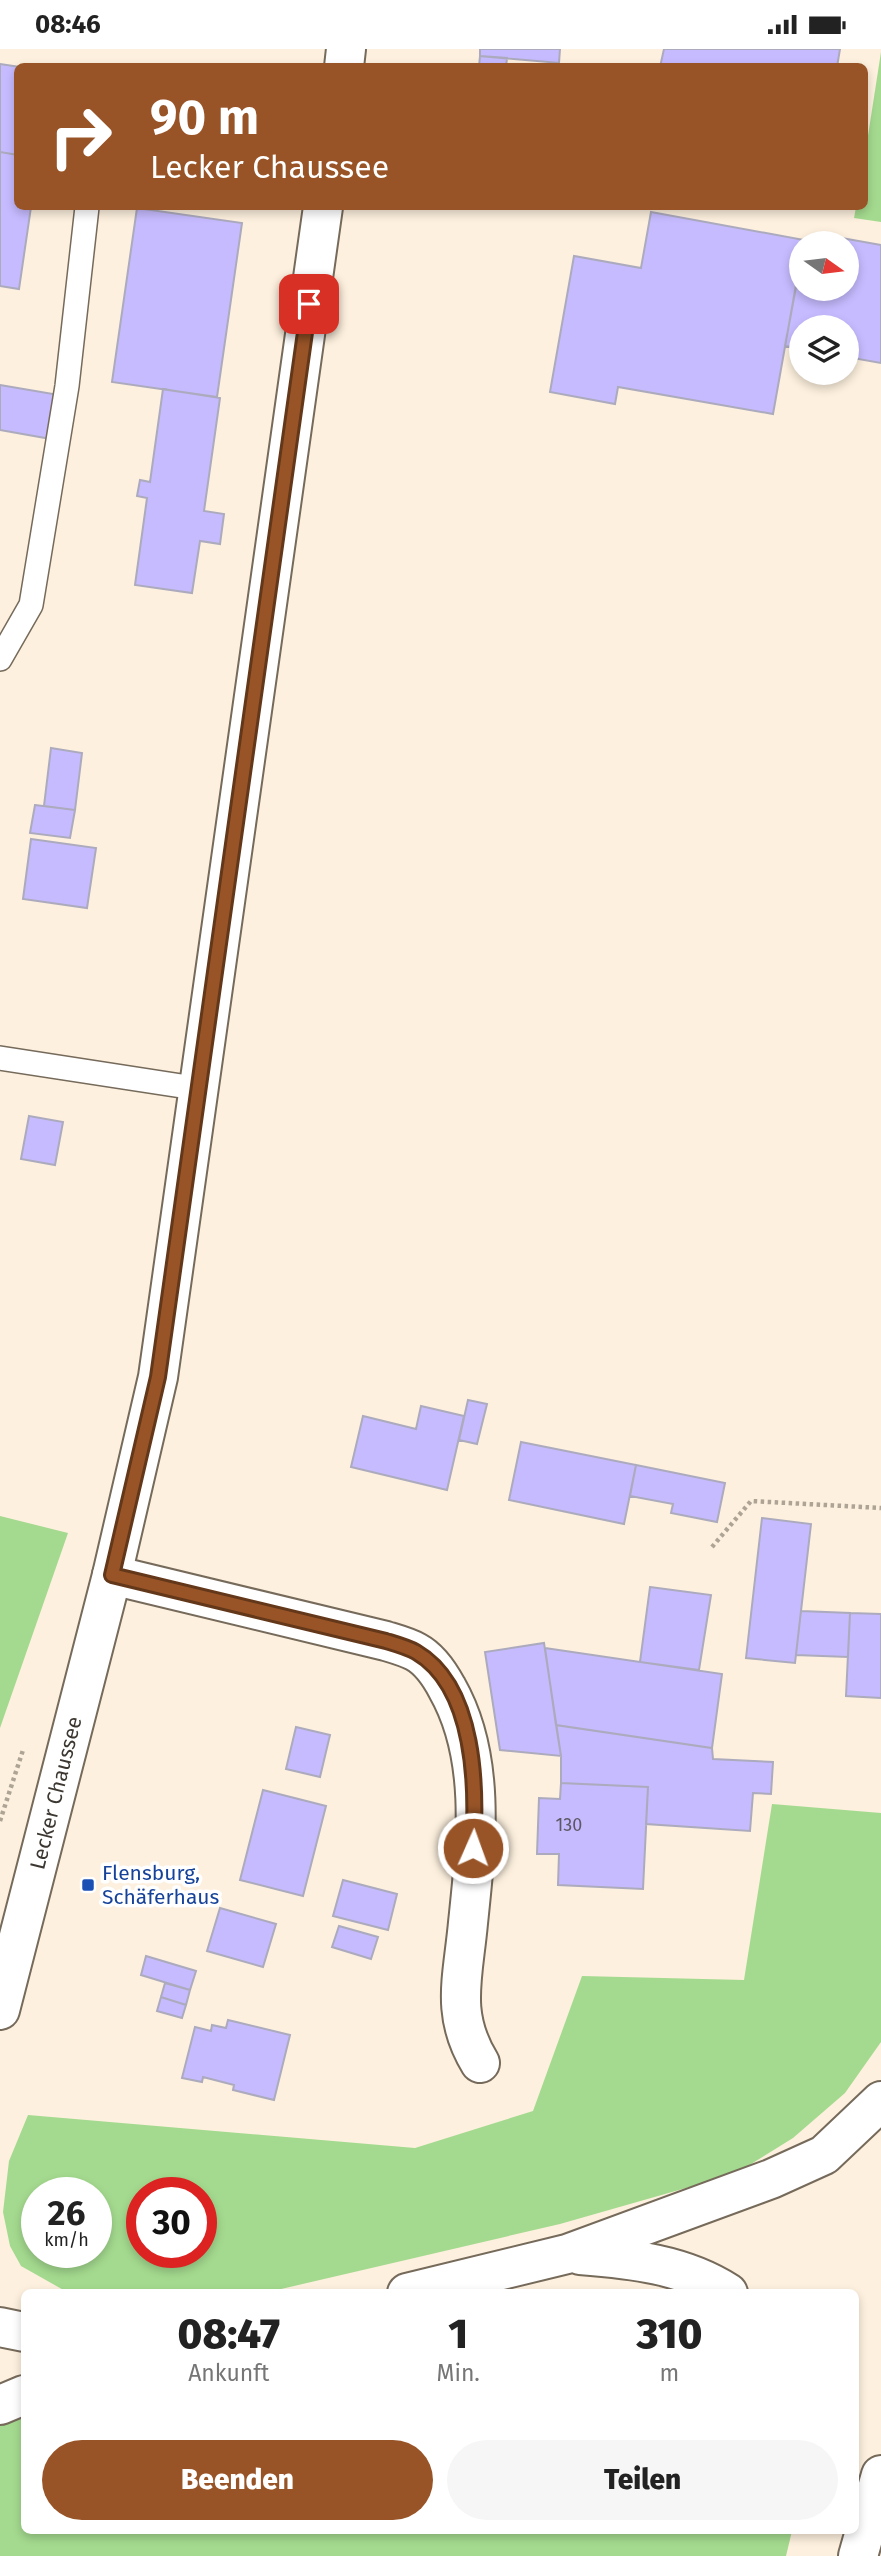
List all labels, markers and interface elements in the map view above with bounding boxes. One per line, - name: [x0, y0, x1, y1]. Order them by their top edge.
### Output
- text: 08:46: [35, 9, 101, 40]
- text: 90 m: [150, 88, 259, 147]
- icon: right: [35, 91, 126, 182]
- text: Lecker Chaussee: [150, 148, 389, 186]
- north arrow: [789, 231, 859, 301]
- map controls: [789, 231, 859, 385]
- pin: [279, 274, 339, 334]
- icon: arrive: [290, 285, 328, 323]
- button: layers: [789, 315, 859, 385]
- street label: Lecker Chaussee: [24, 1714, 88, 1872]
- position arrow: [436, 1811, 510, 1885]
- house number: 130: [556, 1814, 582, 1836]
- place label: Flensburg, Schäferhaus: [102, 1860, 220, 1910]
- marker: Flensburg, Schäferhaus: [80, 1877, 96, 1893]
- speed limit sign: 30: [126, 2177, 217, 2268]
- text: 26: [48, 2192, 85, 2234]
- text: km/h: [44, 2229, 89, 2251]
- text: 08:47: [178, 2309, 280, 2359]
- text: 1: [448, 2309, 468, 2359]
- text: 310: [636, 2309, 702, 2359]
- text: Ankunft: [188, 2359, 269, 2387]
- text: Min.: [437, 2359, 480, 2387]
- text: m: [660, 2359, 679, 2387]
- button: Beenden: [42, 2440, 433, 2520]
- button: Teilen: [447, 2440, 838, 2520]

